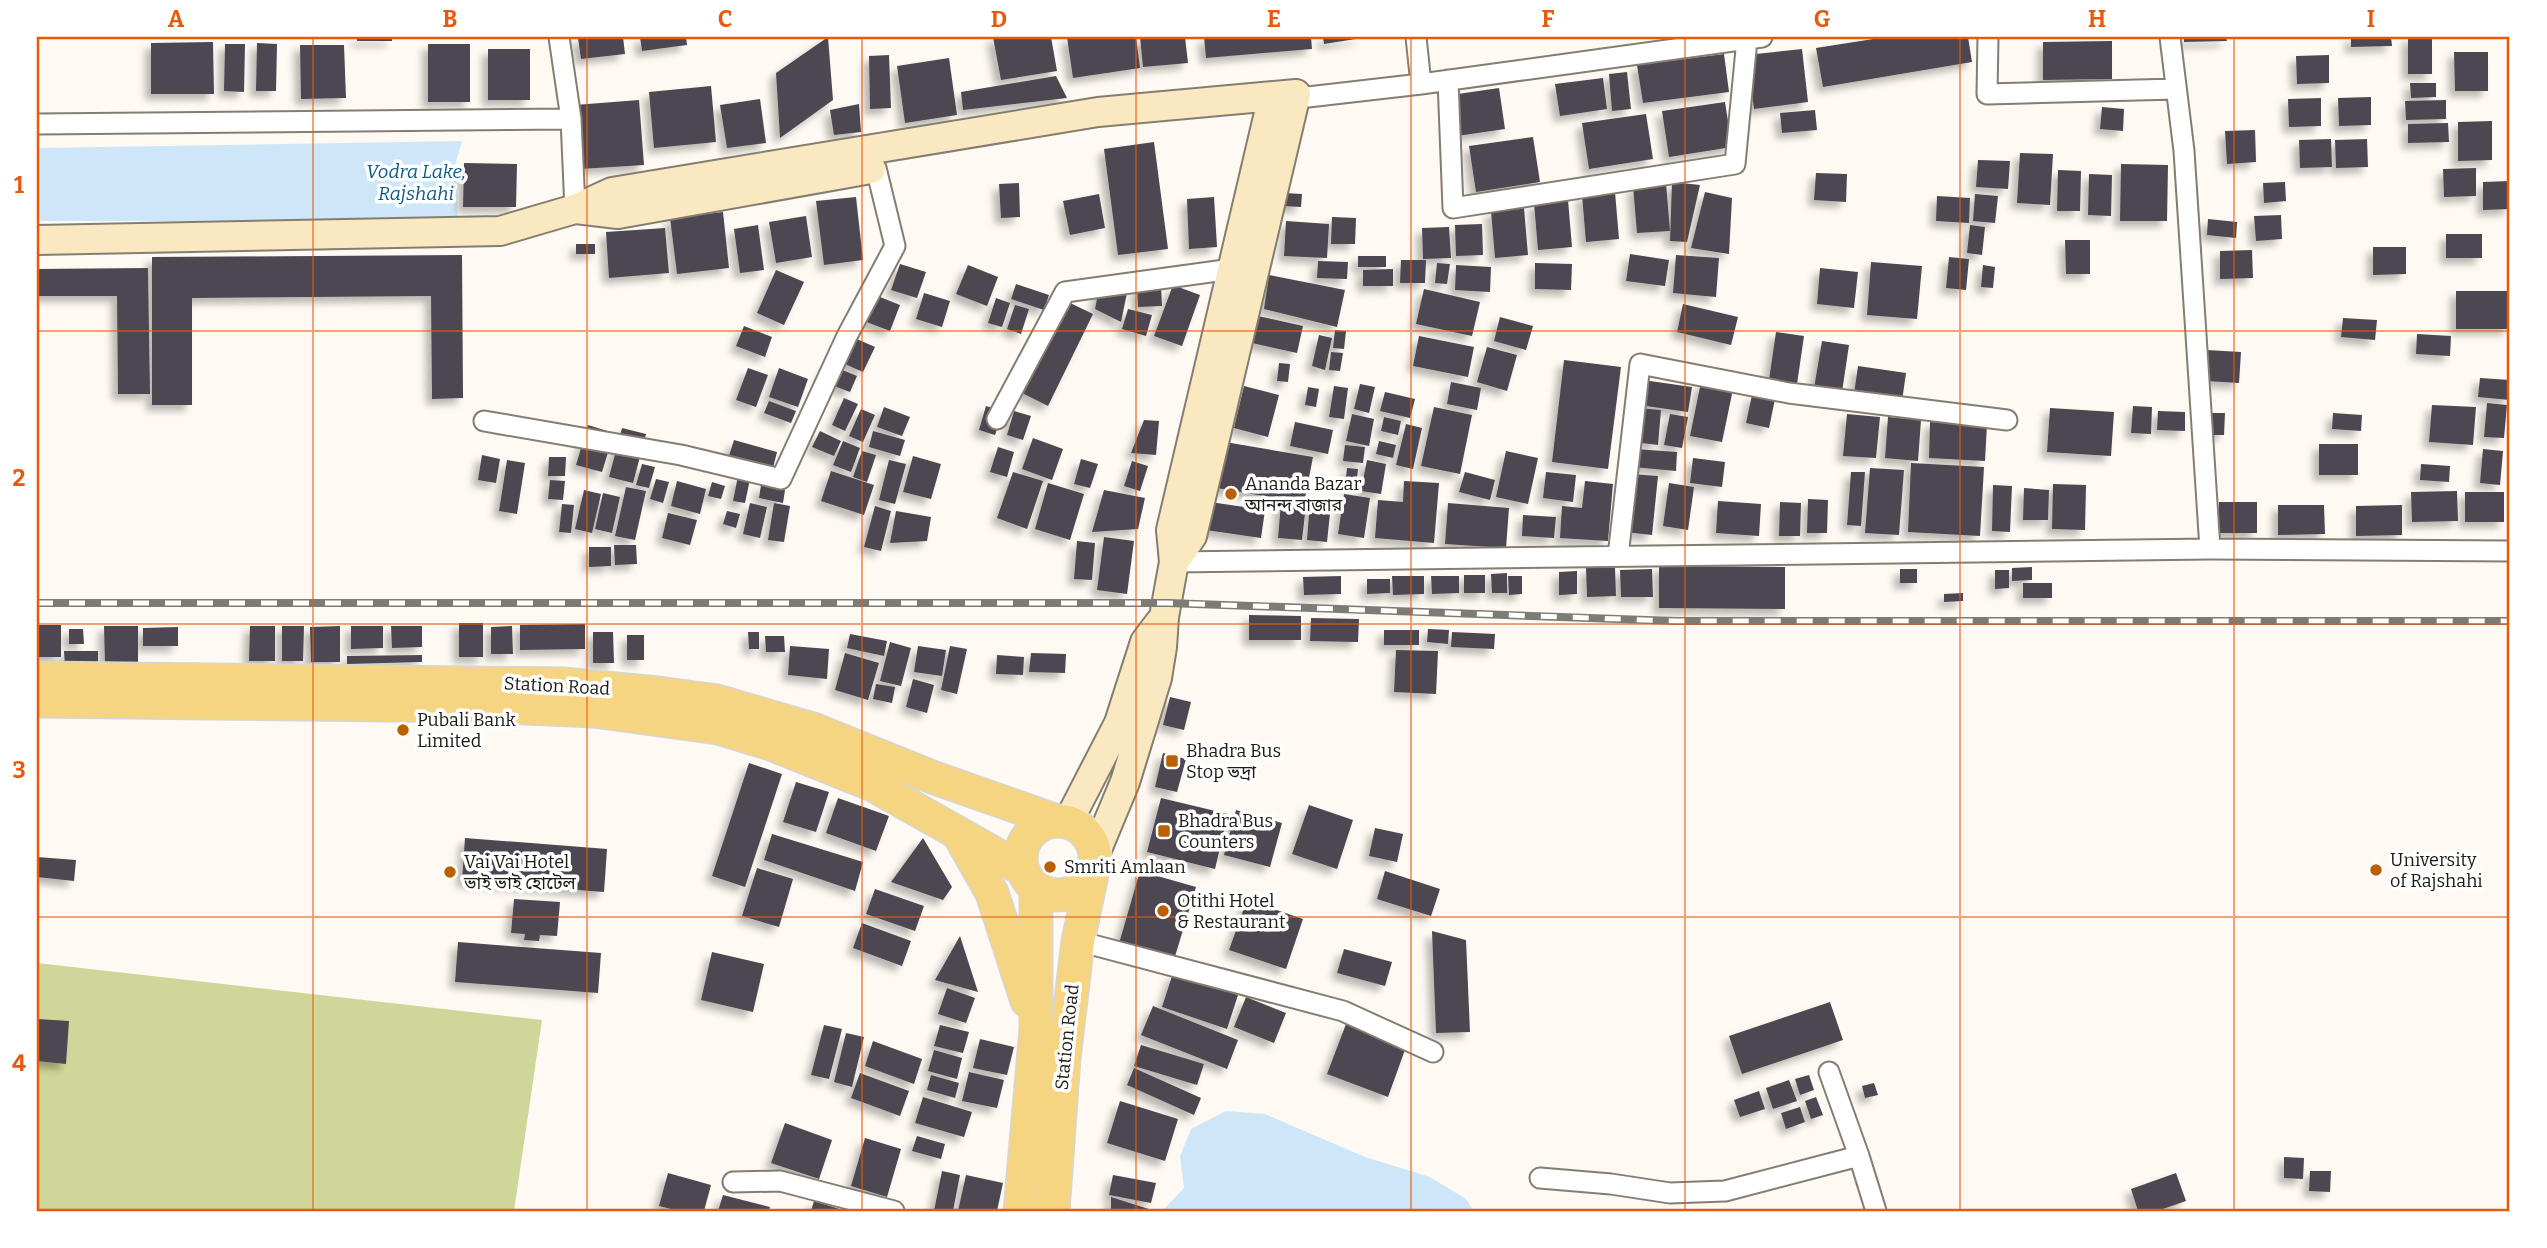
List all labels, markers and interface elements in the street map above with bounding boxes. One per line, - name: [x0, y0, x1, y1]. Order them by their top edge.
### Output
- text: A: [168, 5, 185, 33]
- text: B: [443, 5, 457, 33]
- text: C: [718, 5, 732, 33]
- text: D: [991, 5, 1007, 33]
- text: E: [1267, 5, 1281, 33]
- text: F: [1542, 5, 1555, 33]
- text: G: [1814, 5, 1831, 33]
- text: H: [2088, 5, 2106, 33]
- text: I: [2367, 5, 2375, 33]
- water label: Vodra Lake, Rajshahi: [366, 160, 466, 205]
- text: 1: [14, 171, 24, 199]
- text: 2: [13, 464, 26, 492]
- place label: Ananda Bazar আনন্দ বাজার: [1244, 473, 1361, 516]
- marker: Ananda Bazar আনন্দ বাজার: [1223, 486, 1239, 502]
- street label: Station Road: [503, 672, 611, 700]
- place label: Pubali Bank Limited: [417, 709, 516, 752]
- marker: Pubali Bank Limited: [395, 722, 411, 738]
- place label: Bhadra Bus Stop ভদ্রা: [1186, 740, 1281, 783]
- marker: Bhadra Bus Stop ভদ্রা: [1164, 753, 1180, 769]
- text: 3: [12, 756, 26, 784]
- place label: Bhadra Bus Counters: [1178, 810, 1273, 853]
- marker: Bhadra Bus Counters: [1156, 823, 1172, 839]
- place label: University of Rajshahi: [2390, 849, 2483, 892]
- place label: Vai Vai Hotel ভাই ভাই হোটেল: [463, 851, 576, 894]
- place label: Smriti Amlaan: [1064, 856, 1186, 878]
- marker: Smriti Amlaan: [1042, 859, 1058, 875]
- marker: University of Rajshahi: [2368, 862, 2384, 878]
- marker: Vai Vai Hotel ভাই ভাই হোটেল: [442, 864, 458, 880]
- place label: Otithi Hotel & Restaurant: [1177, 890, 1286, 933]
- marker: Otithi Hotel & Restaurant: [1155, 903, 1171, 919]
- street label: Station Road: [1051, 983, 1084, 1091]
- text: 4: [12, 1049, 26, 1077]

